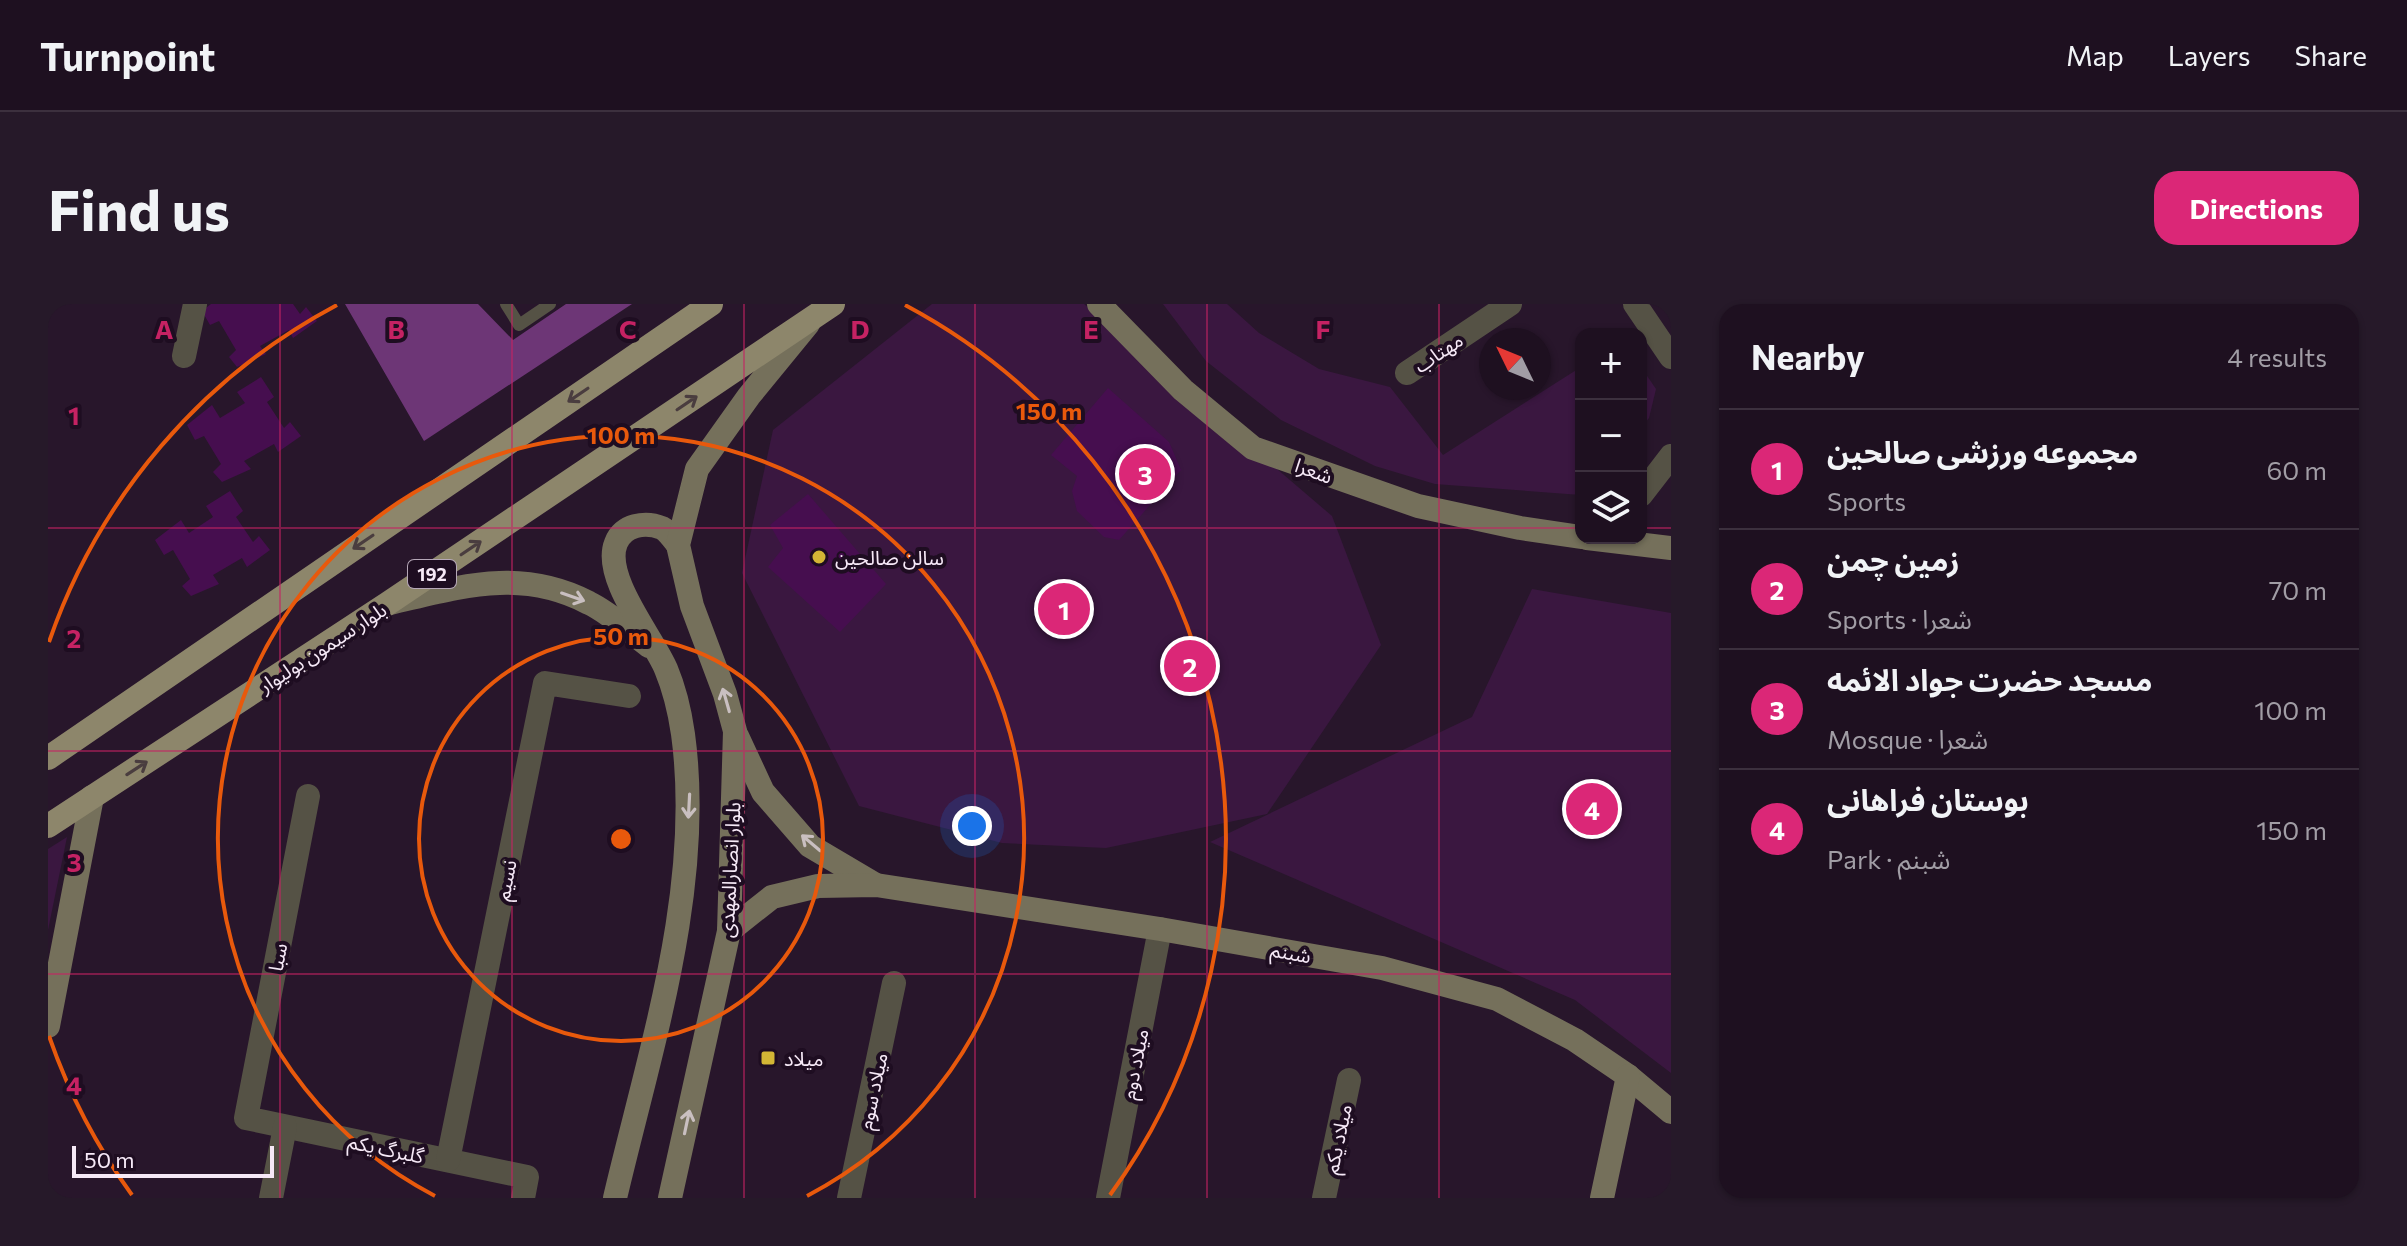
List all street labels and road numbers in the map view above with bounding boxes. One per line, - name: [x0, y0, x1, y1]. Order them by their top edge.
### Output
- street label: مهتاب: [1409, 327, 1467, 377]
- street label: شعرا: [1292, 452, 1336, 489]
- road number: 192: [408, 560, 456, 588]
- street label: بلوار سیمون بولیوار: [253, 597, 391, 699]
- street label: بلوار انصارالمهدی: [713, 801, 746, 939]
- street label: نسیم: [489, 858, 525, 903]
- street label: شبنم: [1268, 937, 1313, 971]
- street label: سبا: [263, 941, 292, 973]
- street label: میلاد دوم: [1115, 1027, 1157, 1102]
- street label: میلاد سوم: [852, 1050, 896, 1133]
- street label: میلاد یکم: [1318, 1102, 1360, 1177]
- street label: گلبرگ یکم: [345, 1128, 427, 1172]

